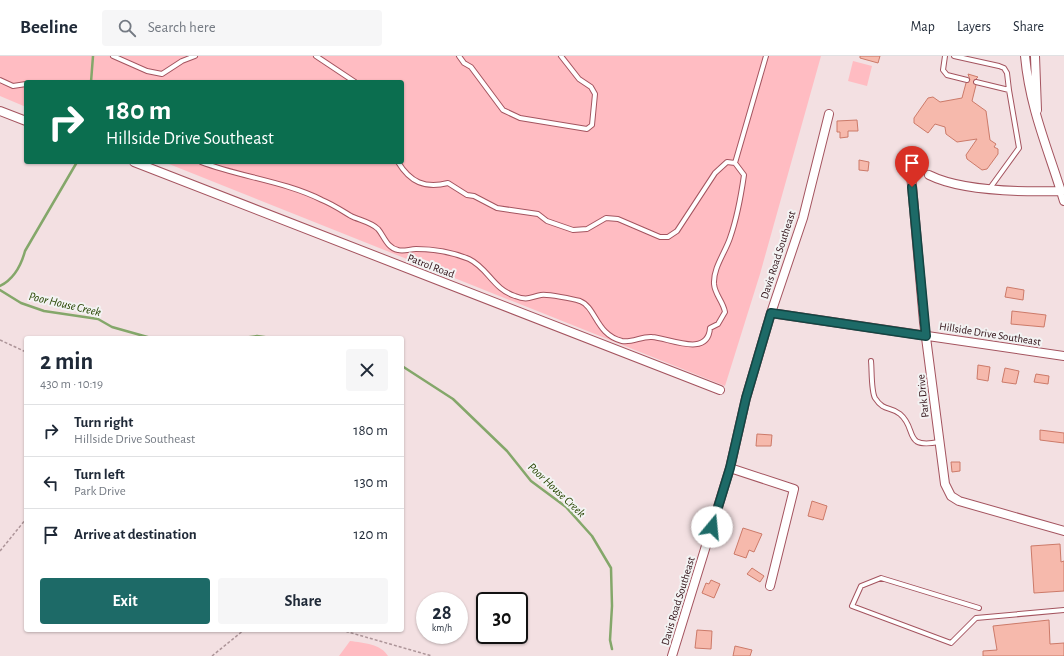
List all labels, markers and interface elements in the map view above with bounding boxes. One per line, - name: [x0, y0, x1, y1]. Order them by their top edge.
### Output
- search box: [102, 10, 382, 46]
- icon: search: [116, 17, 138, 39]
- text: Beeline: [20, 18, 78, 37]
- text: Search here: [148, 20, 216, 35]
- text: Map: [910, 20, 935, 34]
- text: Layers: [957, 20, 991, 34]
- text: Share: [1013, 20, 1044, 34]
- icon: right: [40, 96, 92, 148]
- text: 180 m: [106, 97, 171, 125]
- text: Hillside Drive Southeast: [106, 130, 274, 148]
- pin: [895, 146, 929, 187]
- icon: arrive: [901, 152, 923, 174]
- street label: Davis Road Southeast: [759, 209, 798, 300]
- street label: Patrol Road: [406, 252, 456, 280]
- water label: Poor House Creek: [28, 290, 103, 318]
- street label: Hillside Drive Southeast: [938, 321, 1042, 348]
- button: close: [346, 349, 388, 391]
- text: 2 min: [40, 350, 93, 374]
- street label: Park Drive: [915, 374, 931, 418]
- text: 430 m · 10:19: [40, 378, 103, 391]
- text: Turn right: [74, 415, 133, 430]
- icon: right: [40, 420, 62, 442]
- text: 180 m: [353, 423, 388, 438]
- text: Hillside Drive Southeast: [74, 433, 195, 446]
- water label: Poor House Creek: [526, 461, 588, 520]
- text: Turn left: [74, 467, 125, 482]
- icon: left: [40, 472, 62, 494]
- text: 130 m: [354, 475, 388, 490]
- text: Park Drive: [74, 485, 126, 498]
- position arrow: [691, 506, 733, 548]
- icon: arrive: [40, 524, 62, 546]
- text: Arrive at destination: [74, 527, 197, 542]
- text: 120 m: [354, 527, 388, 542]
- street label: Davis Road Southeast: [659, 555, 697, 647]
- button: Exit: [40, 578, 210, 624]
- button: Share: [218, 578, 388, 624]
- speed limit sign: 30: [476, 592, 528, 644]
- text: 28: [432, 603, 452, 623]
- text: km/h: [432, 623, 452, 633]

